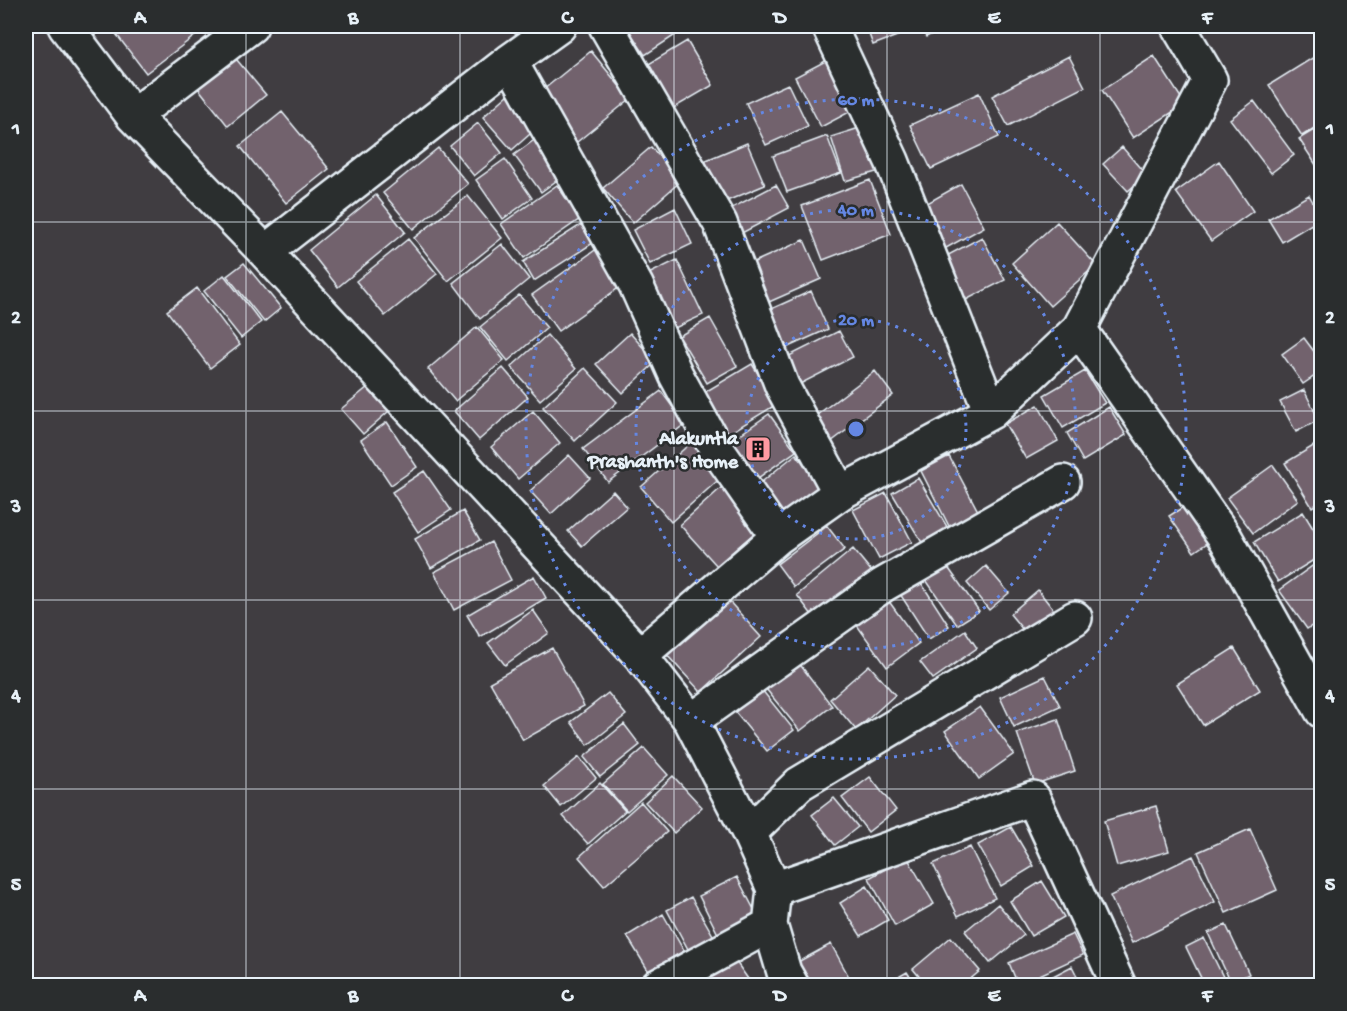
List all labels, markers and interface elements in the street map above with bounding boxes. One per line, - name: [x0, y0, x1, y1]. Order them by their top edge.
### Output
- text: A: [133, 8, 148, 31]
- text: B: [347, 8, 359, 31]
- text: C: [561, 8, 575, 31]
- text: D: [771, 8, 787, 31]
- text: E: [988, 8, 1002, 31]
- text: F: [1201, 8, 1214, 31]
- text: 60 m: [838, 91, 874, 112]
- text: 1: [11, 119, 20, 142]
- text: 1: [1325, 119, 1334, 142]
- text: 40 m: [837, 201, 874, 222]
- text: 2: [11, 308, 21, 331]
- text: 2: [1325, 308, 1335, 331]
- text: 20 m: [838, 311, 874, 332]
- centre of rings: [846, 419, 866, 439]
- place label: Alakuntla Prashanth's Home: [587, 429, 739, 475]
- building icon: Alakuntla Prashanth's Home: [743, 434, 773, 464]
- text: 3: [10, 497, 21, 520]
- text: 3: [1324, 497, 1335, 520]
- text: 4: [10, 686, 21, 709]
- text: 4: [1324, 686, 1335, 709]
- text: 5: [11, 875, 22, 898]
- text: 5: [1325, 875, 1336, 898]
- text: A: [133, 986, 148, 1009]
- text: B: [347, 986, 359, 1009]
- text: C: [561, 986, 575, 1009]
- text: D: [771, 986, 787, 1009]
- text: E: [988, 986, 1002, 1009]
- text: F: [1201, 986, 1214, 1009]

